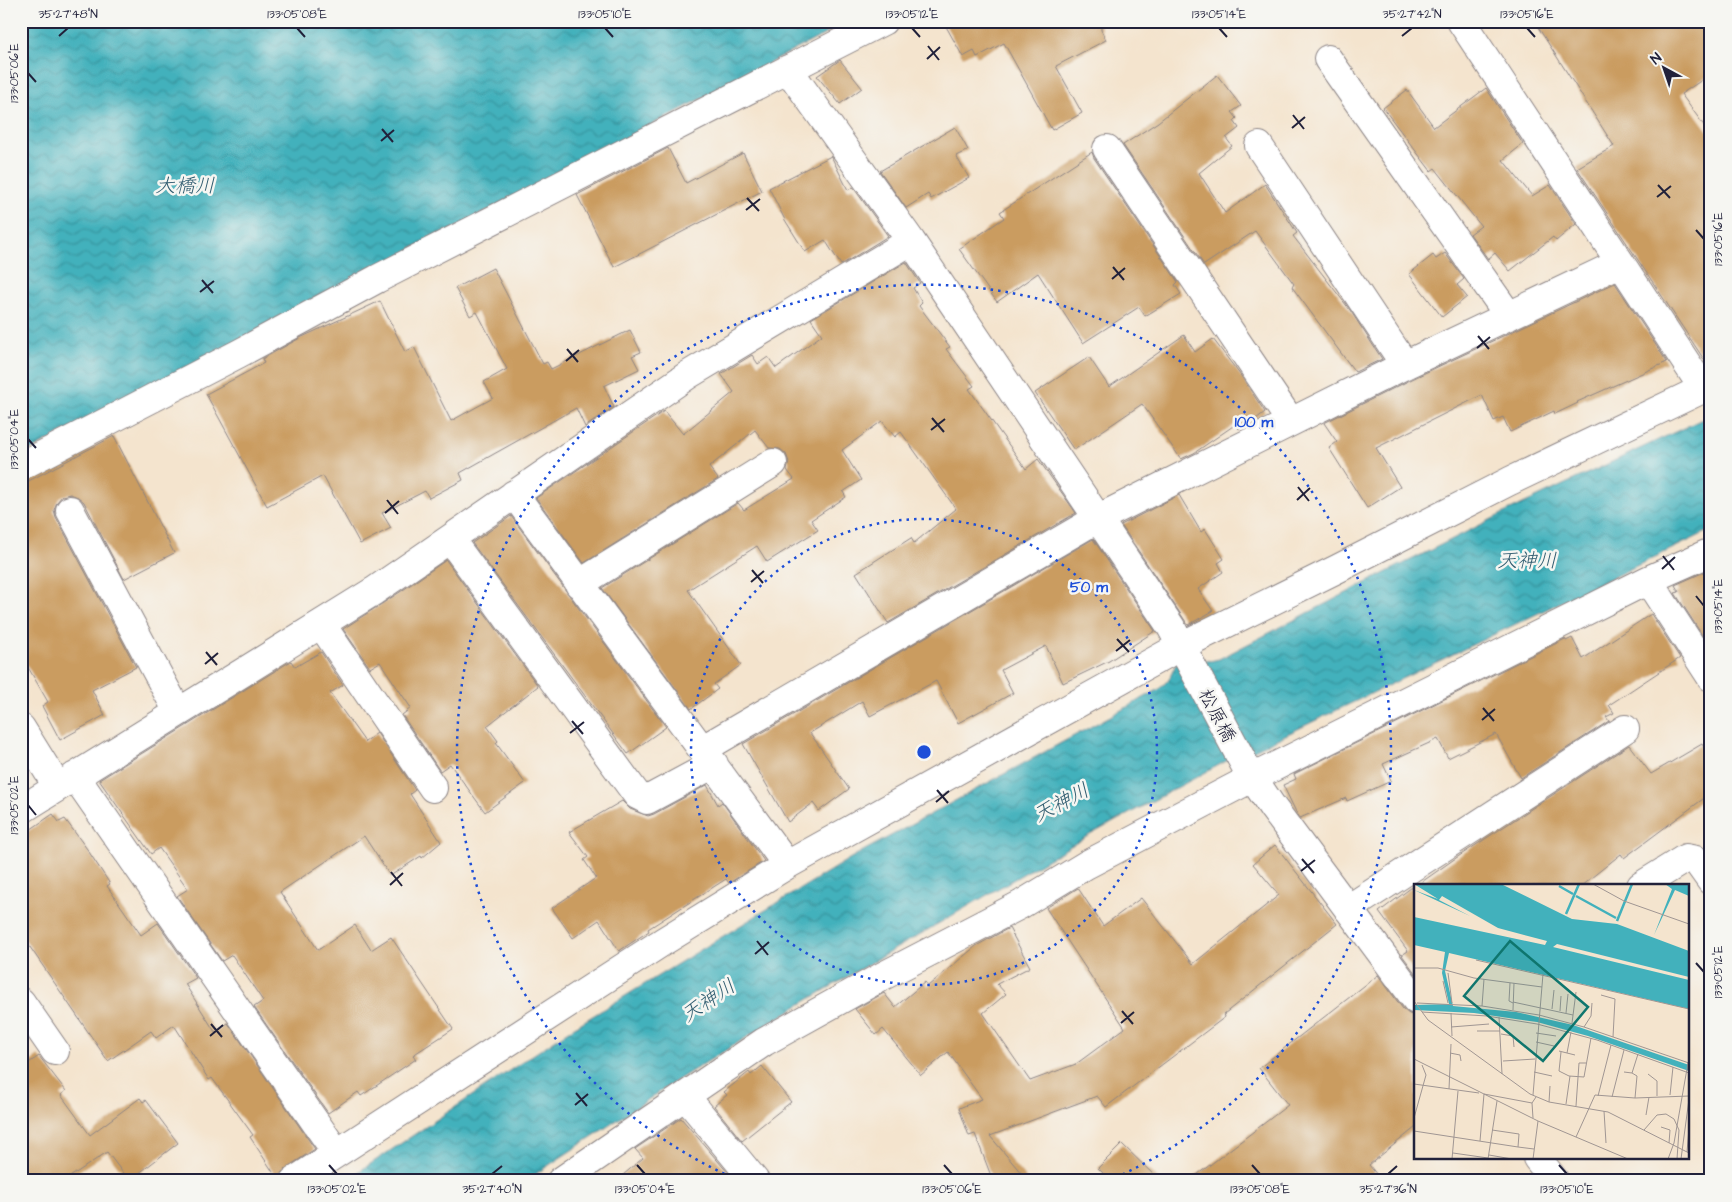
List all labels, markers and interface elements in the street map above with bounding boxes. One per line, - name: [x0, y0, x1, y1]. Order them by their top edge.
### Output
- text: 35°27'48"N: [38, 6, 98, 23]
- text: 133°05'08"E: [267, 6, 327, 23]
- text: 133°05'10"E: [578, 6, 632, 23]
- text: 133°05'12"E: [886, 6, 938, 23]
- text: 133°05'14"E: [1192, 6, 1246, 23]
- text: 35°27'42"N: [1383, 6, 1442, 23]
- text: 133°05'16"E: [1500, 6, 1554, 23]
- north arrow: [1640, 42, 1690, 92]
- text: 133°05'06"E: [6, 43, 23, 103]
- text: N: [1646, 48, 1666, 69]
- water label: 大橋川: [155, 172, 215, 200]
- text: 133°05'16"E: [1710, 212, 1727, 266]
- text: 133°05'04"E: [6, 409, 23, 469]
- text: 100 m: [1235, 412, 1274, 433]
- water label: 天神川: [1497, 547, 1557, 575]
- text: 50 m: [1070, 577, 1108, 598]
- text: 133°05'14"E: [1710, 579, 1727, 633]
- street label: 松原橋: [1191, 684, 1242, 747]
- centre of rings: [915, 743, 933, 761]
- text: 133°05'02"E: [6, 776, 23, 834]
- water label: 天神川: [1028, 776, 1095, 829]
- inset map: [1414, 884, 1690, 1160]
- text: 133°05'12"E: [1710, 946, 1727, 998]
- water label: 天神川: [676, 972, 741, 1029]
- text: 133°05'02"E: [308, 1181, 366, 1198]
- text: 35°27'40"N: [462, 1181, 522, 1198]
- text: 133°05'04"E: [615, 1181, 675, 1198]
- text: 133°05'06"E: [922, 1181, 982, 1198]
- text: 133°05'08"E: [1230, 1181, 1290, 1198]
- text: 35°27'36"N: [1359, 1181, 1417, 1198]
- text: 133°05'10"E: [1540, 1181, 1594, 1198]

